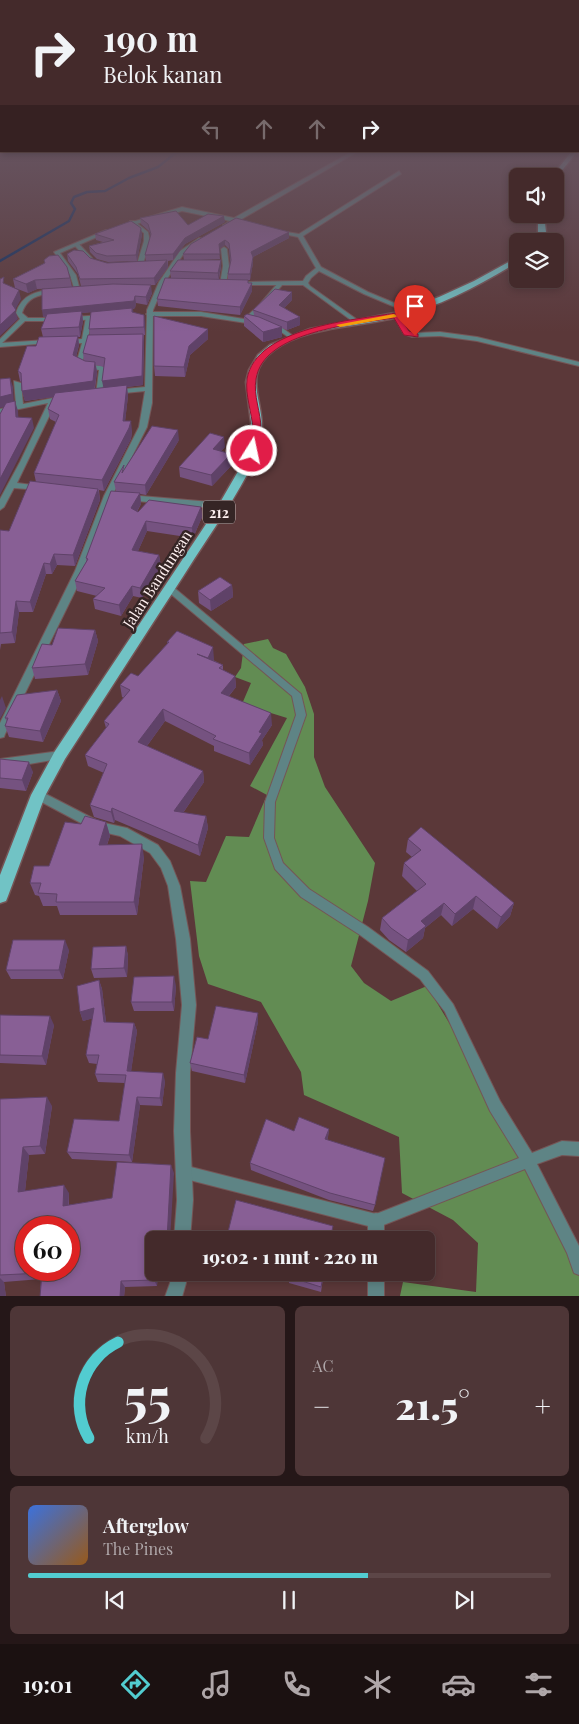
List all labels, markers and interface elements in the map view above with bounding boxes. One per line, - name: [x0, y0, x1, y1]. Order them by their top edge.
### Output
- text: 190 m: [103, 14, 198, 61]
- icon: right: [20, 20, 85, 85]
- text: Belok kanan: [103, 59, 222, 89]
- icon: left: [197, 115, 225, 143]
- icon: ahead: [250, 115, 278, 143]
- icon: ahead: [303, 115, 331, 143]
- icon: right: [356, 115, 384, 143]
- map controls: [509, 168, 564, 288]
- button: sound: [509, 168, 564, 223]
- button: layers: [509, 233, 564, 288]
- pin: [394, 285, 436, 336]
- icon: arrive: [401, 292, 429, 320]
- position arrow: [225, 424, 277, 476]
- road number: 212: [203, 501, 235, 524]
- street label: Jalan Bandungan: [117, 526, 196, 633]
- speed limit sign: 60: [15, 1216, 80, 1281]
- text: 19:02 · 1 mnt · 220 m: [202, 1243, 378, 1269]
- text: AC: [313, 1355, 333, 1376]
- text: 55: [123, 1361, 171, 1430]
- text: 21.5°: [395, 1379, 470, 1430]
- text: −: [313, 1387, 331, 1424]
- text: +: [535, 1387, 551, 1424]
- text: km/h: [126, 1424, 169, 1447]
- text: Afterglow: [103, 1512, 189, 1538]
- text: The Pines: [103, 1538, 173, 1559]
- icon: previous: [101, 1586, 129, 1614]
- icon: pause: [275, 1586, 303, 1614]
- icon: next: [450, 1586, 478, 1614]
- icon: directions: [118, 1667, 153, 1702]
- icon: music: [199, 1667, 234, 1702]
- icon: phone: [279, 1667, 314, 1702]
- icon: climate: [360, 1667, 395, 1702]
- icon: car: [441, 1667, 476, 1702]
- icon: filters: [521, 1667, 556, 1702]
- text: 19:01: [23, 1669, 72, 1699]

